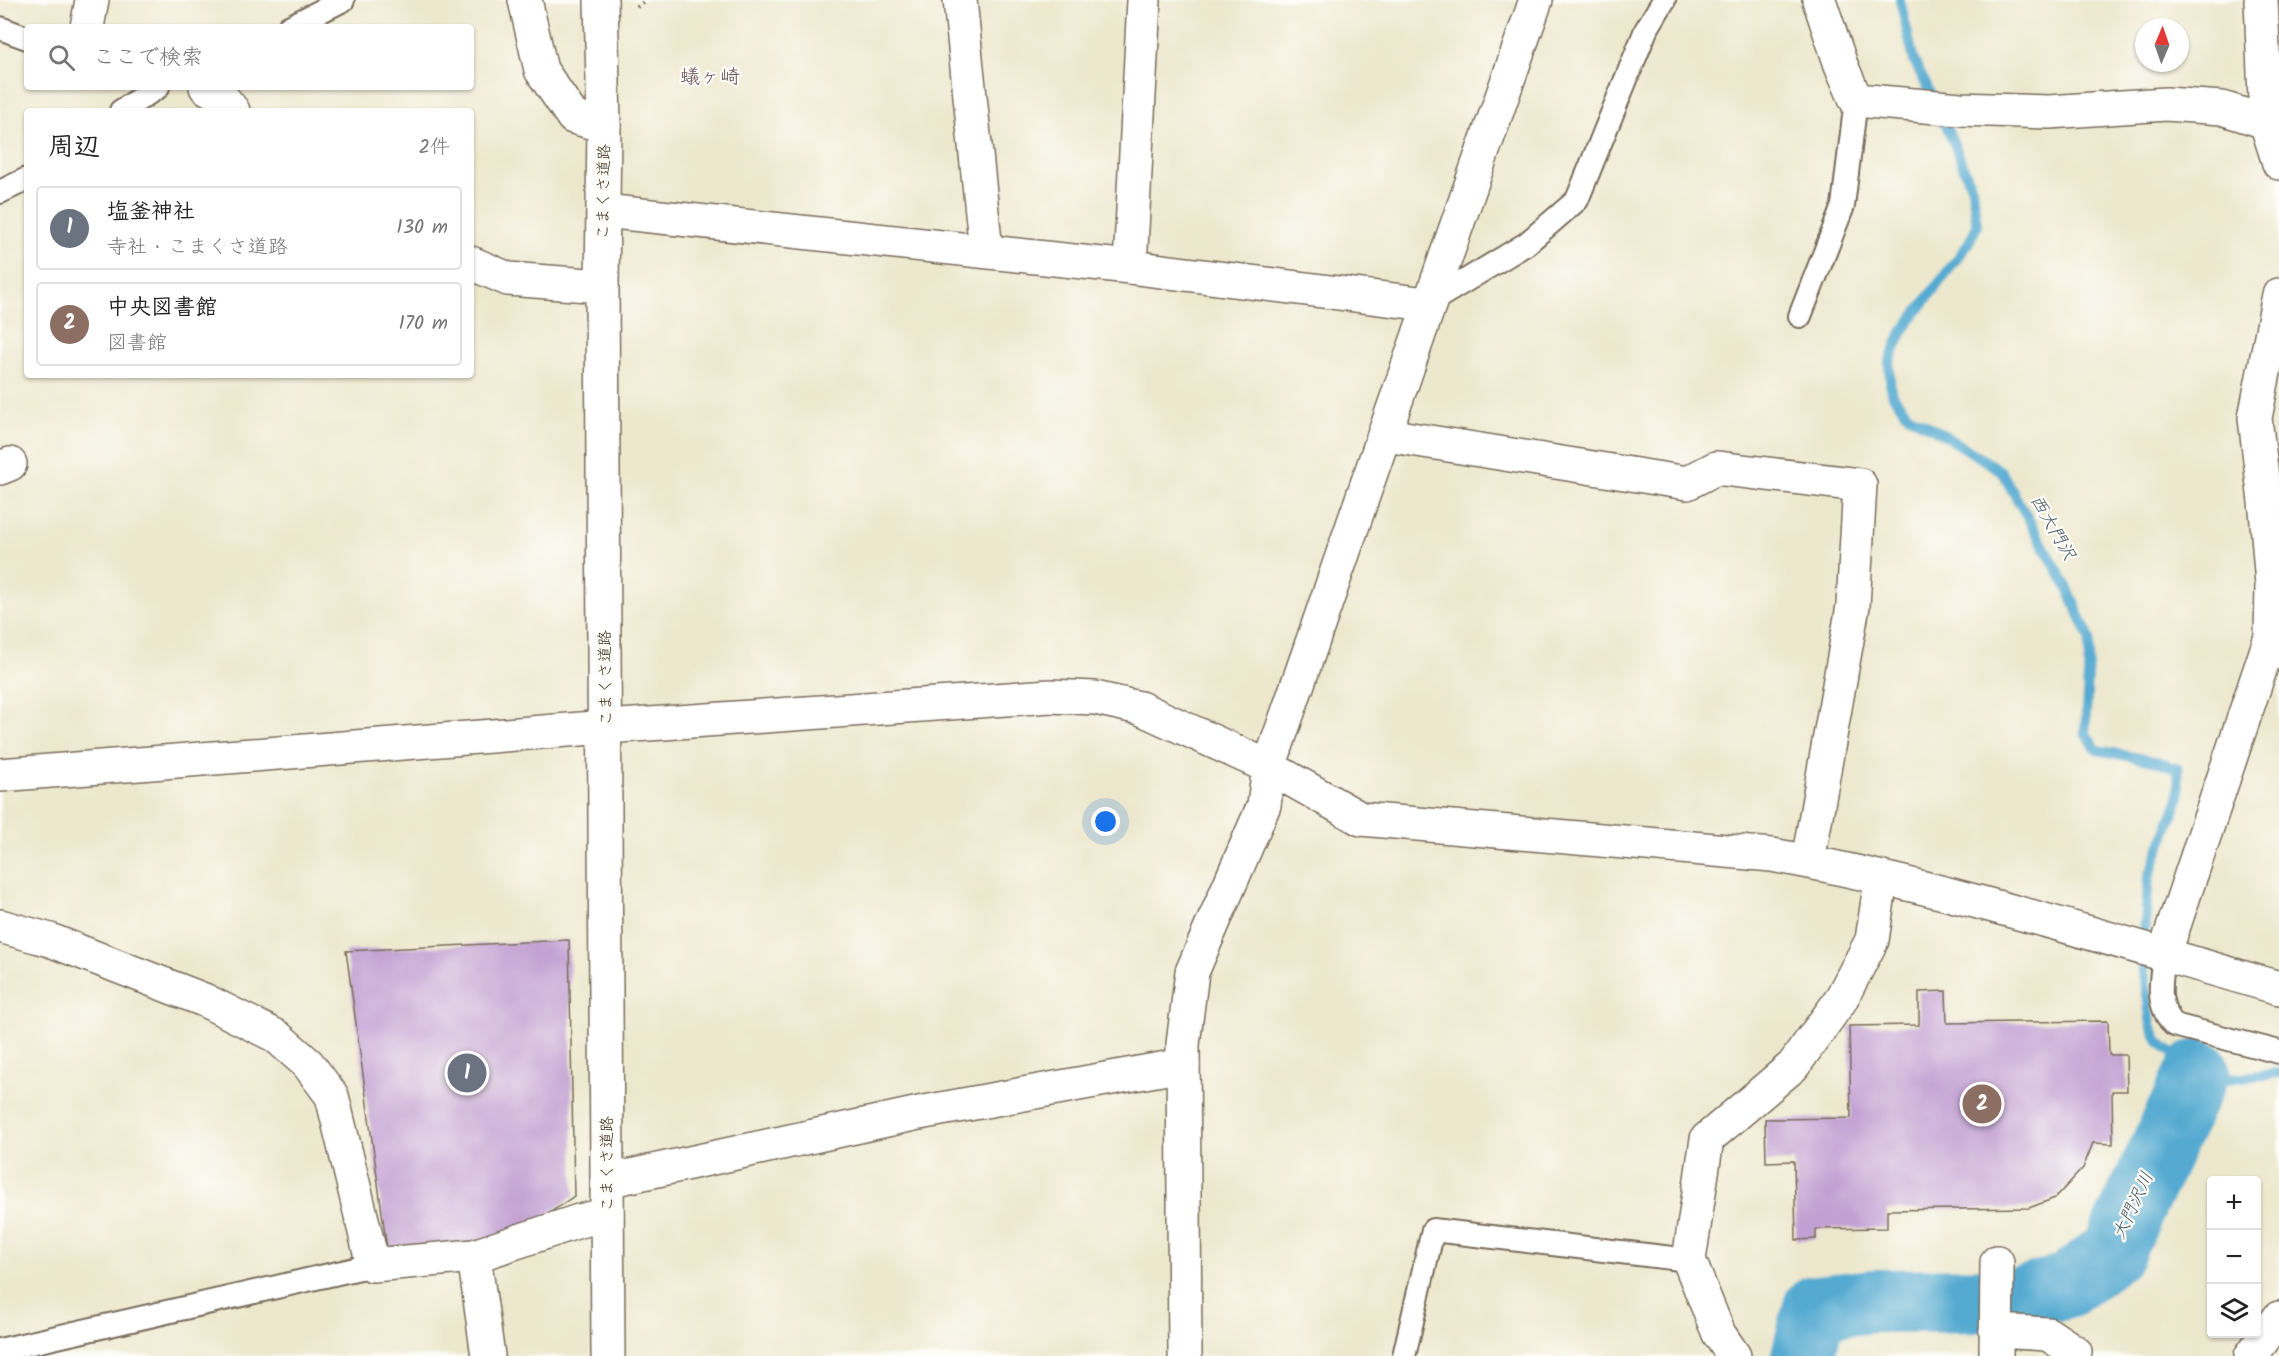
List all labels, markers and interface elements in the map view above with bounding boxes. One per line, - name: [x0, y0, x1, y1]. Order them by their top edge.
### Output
- north arrow: [2135, 18, 2189, 72]
- search box: [24, 24, 474, 90]
- icon: search: [45, 41, 78, 74]
- text: ここで検索: [93, 41, 203, 76]
- district label: 蟻ヶ崎: [680, 62, 740, 94]
- text: 周辺: [48, 127, 100, 169]
- text: 2件: [418, 132, 450, 164]
- street label: こまくさ道路: [591, 144, 617, 240]
- text: 塩釜神社: [107, 195, 195, 230]
- text: 1: [66, 212, 73, 244]
- text: 130 m: [396, 212, 448, 244]
- text: 寺社 · こまくさ道路: [107, 232, 288, 264]
- text: 中央図書館: [107, 291, 217, 326]
- text: 2: [64, 308, 75, 340]
- text: 170 m: [399, 308, 448, 340]
- text: 図書館: [107, 328, 167, 360]
- water label: 西大門沢: [2021, 490, 2083, 567]
- street label: こまくさ道路: [593, 630, 619, 726]
- your location: [1091, 807, 1120, 836]
- pin: 1: [448, 1050, 486, 1096]
- pin: 2: [1962, 1082, 2002, 1126]
- street label: こまくさ道路: [595, 1116, 620, 1212]
- water label: 大門沢川: [2106, 1167, 2162, 1245]
- map controls: [2207, 1176, 2261, 1338]
- button: +: [2207, 1176, 2261, 1230]
- button: −: [2207, 1230, 2261, 1284]
- button: layers: [2207, 1284, 2261, 1338]

